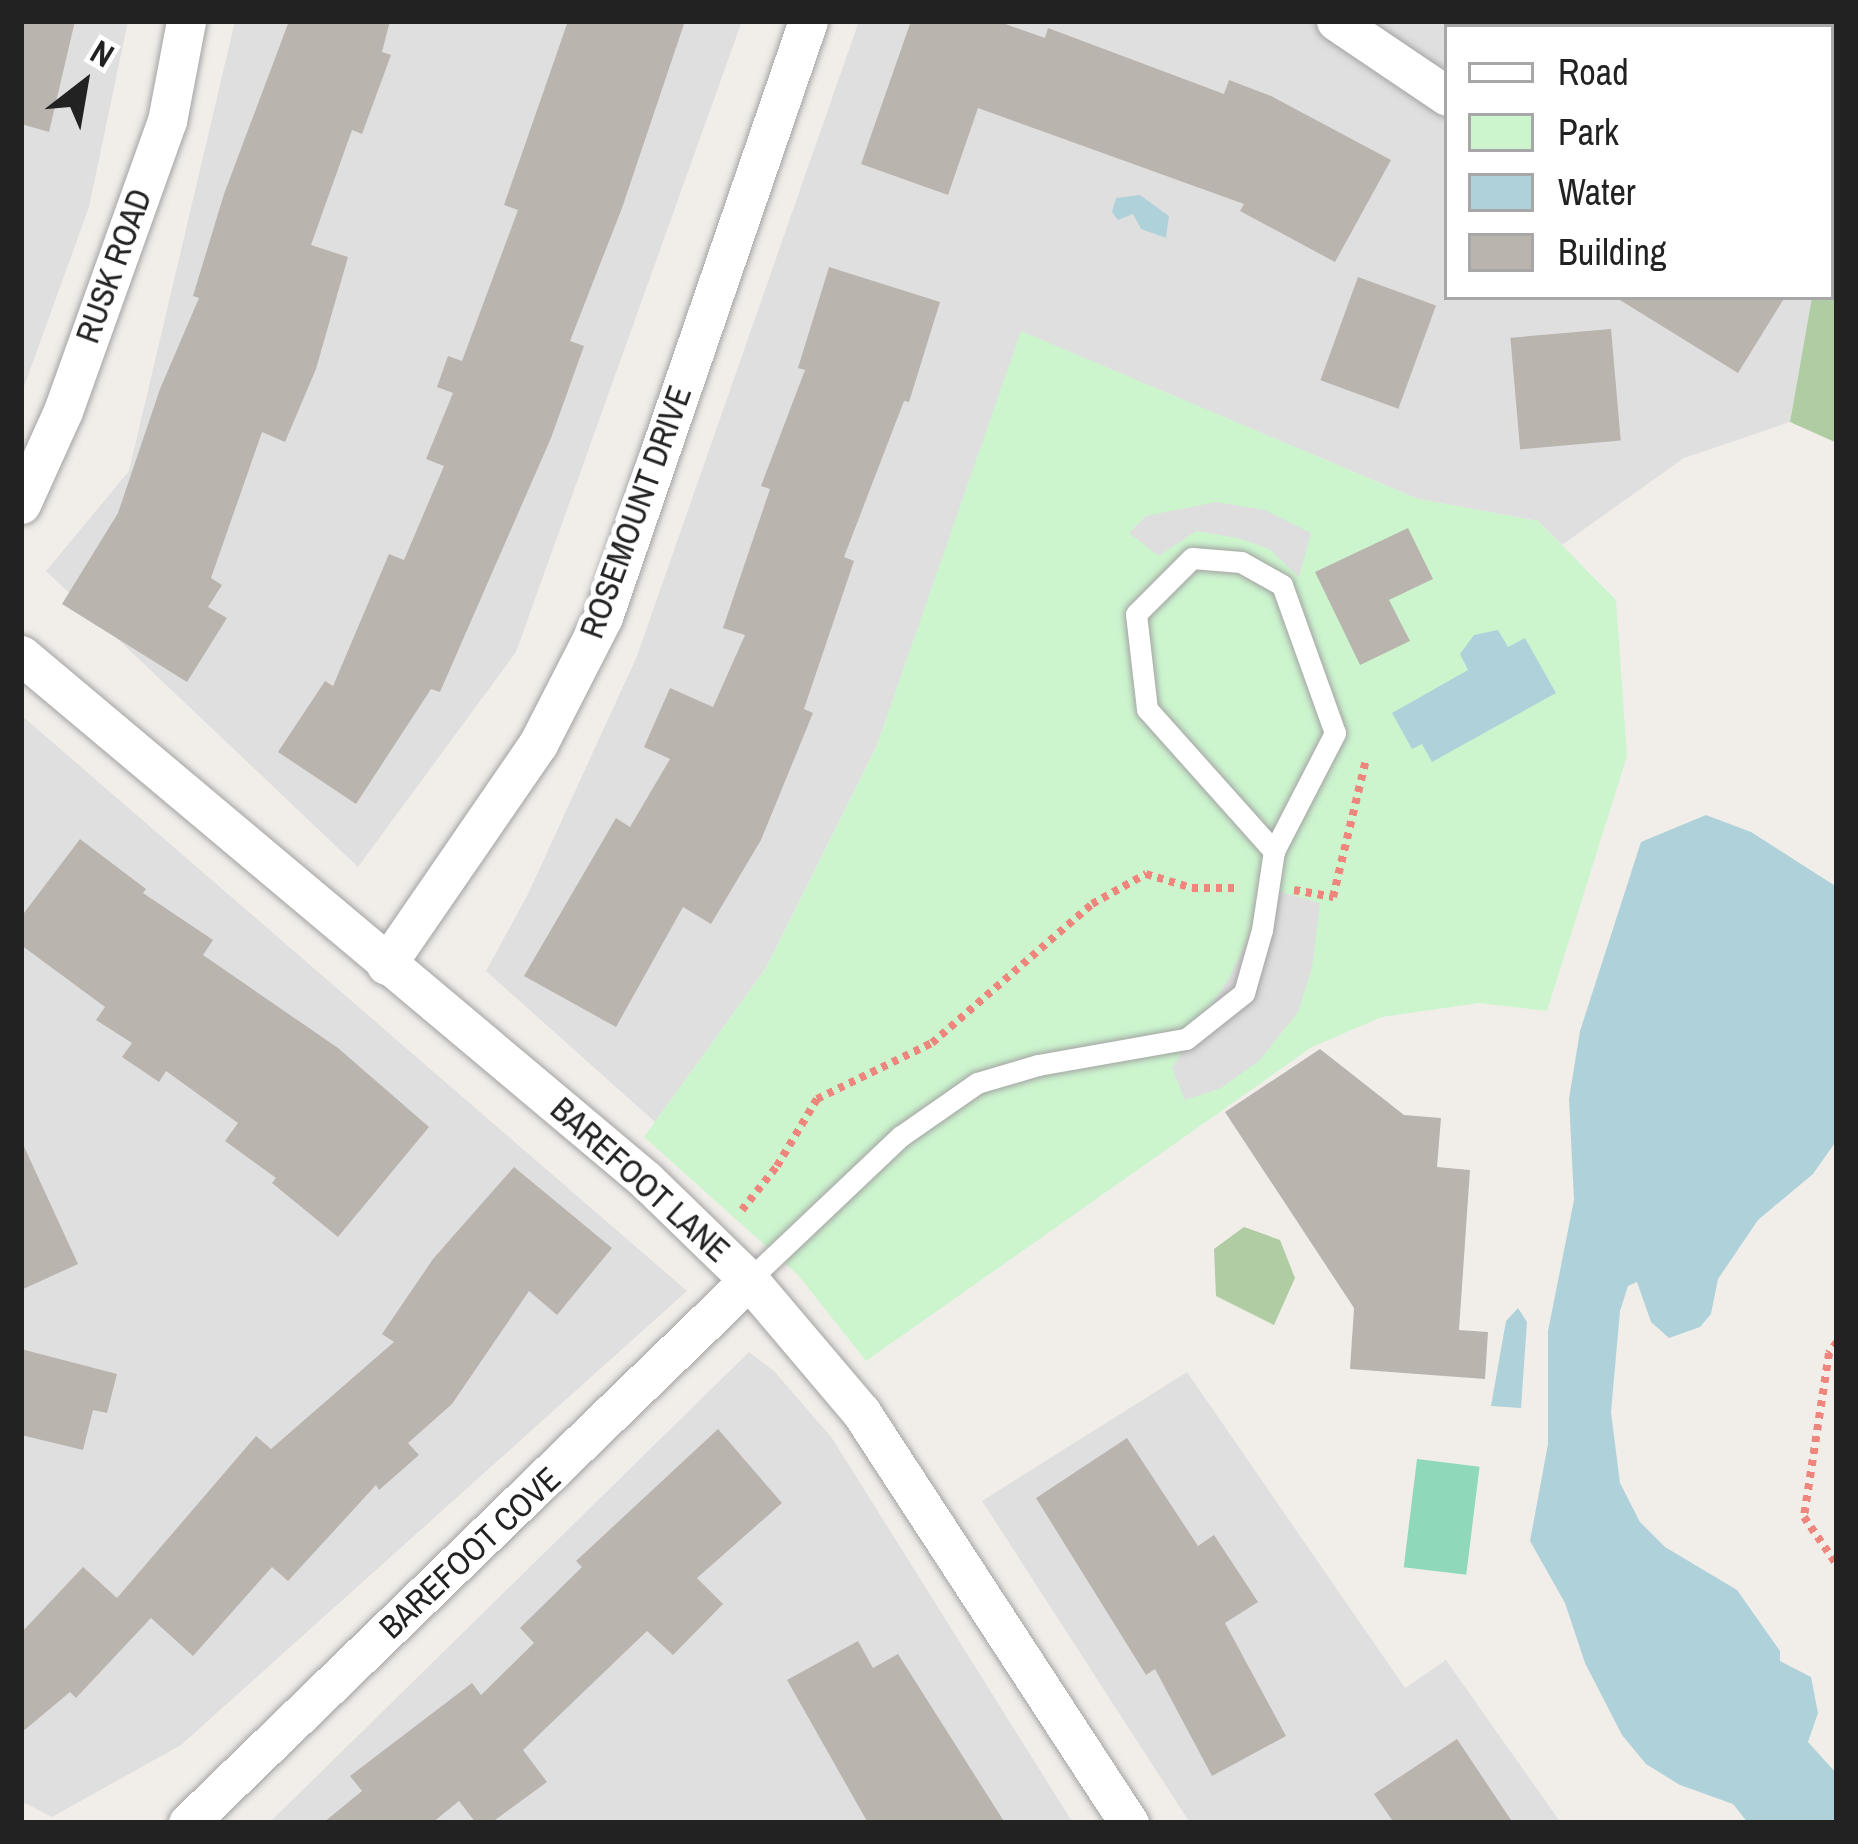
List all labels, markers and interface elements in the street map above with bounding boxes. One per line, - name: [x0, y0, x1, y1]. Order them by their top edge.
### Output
- north arrow: [24, 24, 144, 144]
- legend: [1444, 24, 1834, 300]
- text: N: [83, 29, 122, 77]
- text: Road: [1558, 48, 1629, 96]
- text: Park: [1558, 108, 1619, 156]
- text: Water: [1558, 168, 1636, 216]
- street label: RUSK ROAD: [68, 184, 160, 348]
- text: Building: [1558, 228, 1666, 276]
- street label: ROSEMOUNT DRIVE: [572, 380, 700, 644]
- street label: BAREFOOT LANE: [542, 1089, 738, 1271]
- street label: BAREFOOT COVE: [371, 1459, 569, 1647]

